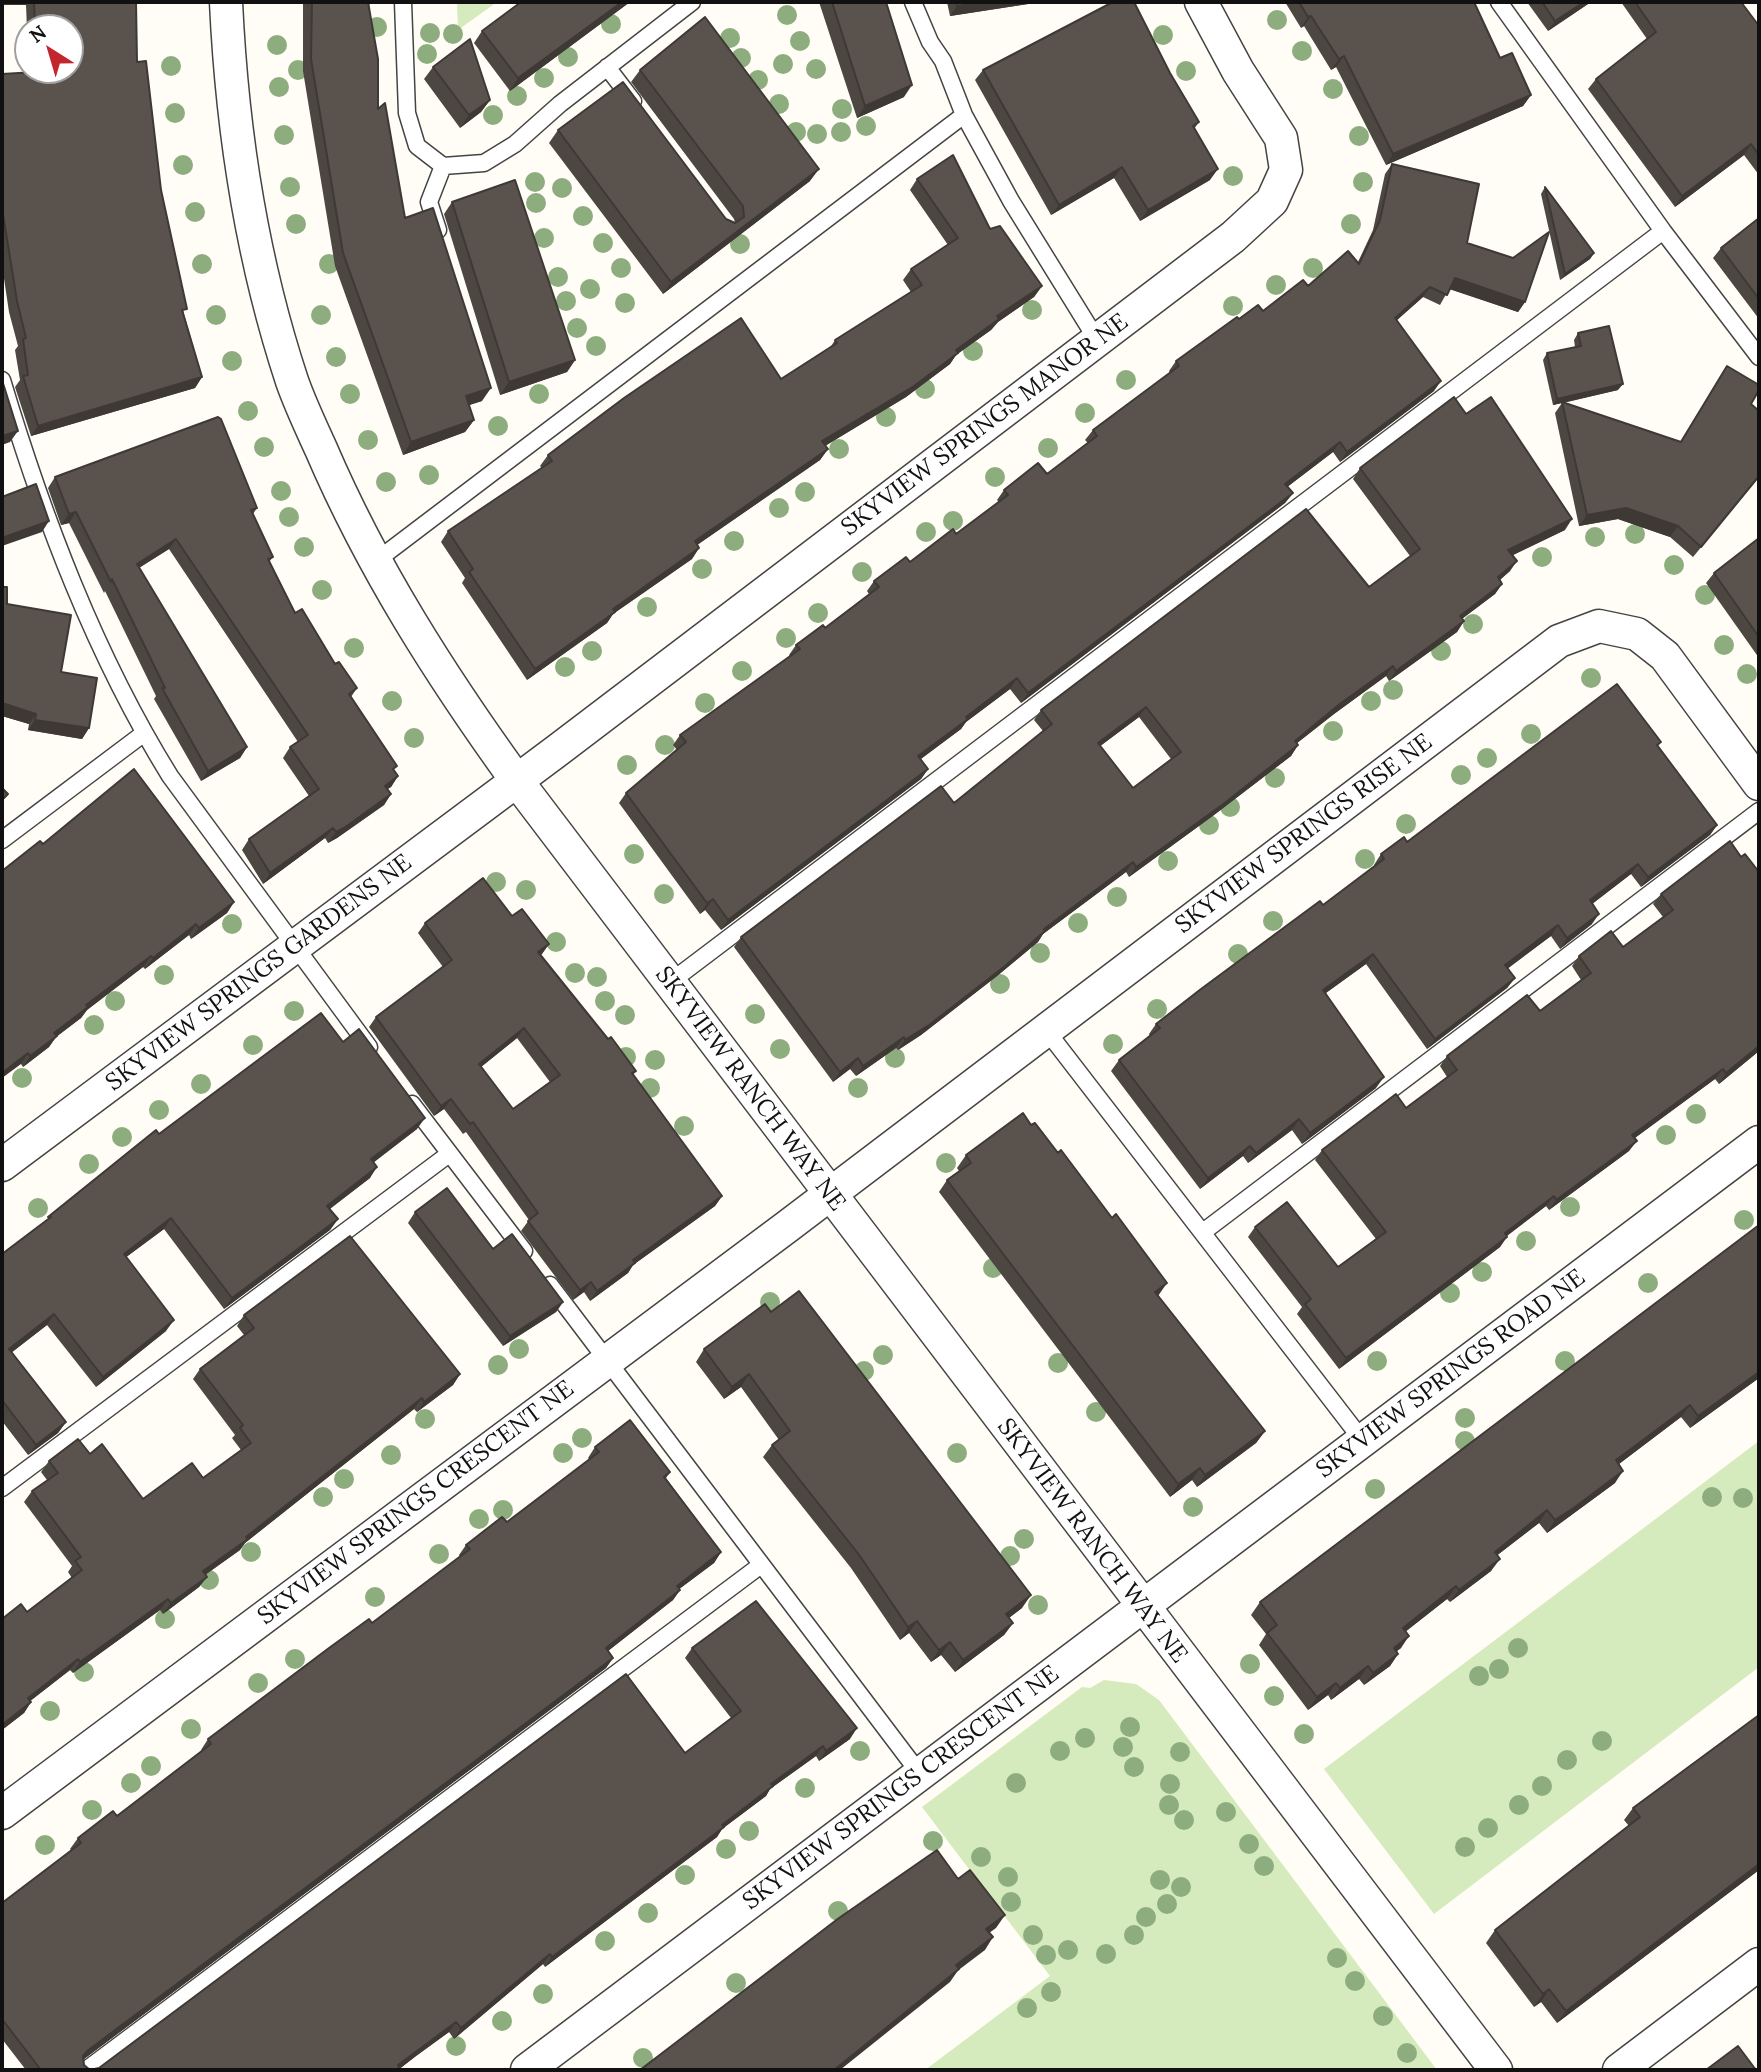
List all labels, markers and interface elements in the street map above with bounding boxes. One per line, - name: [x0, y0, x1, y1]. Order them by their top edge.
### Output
- north arrow: [14, 14, 84, 84]
- text: N: [24, 20, 51, 48]
- street label: SKYVIEW SPRINGS MANOR NE: [836, 308, 1134, 542]
- street label: SKYVIEW SPRINGS RISE NE: [1170, 728, 1438, 940]
- street label: SKYVIEW SPRINGS GARDENS NE: [101, 849, 417, 1097]
- street label: SKYVIEW RANCH WAY NE: [649, 961, 851, 1217]
- street label: SKYVIEW SPRINGS ROAD NE: [1311, 1263, 1591, 1485]
- street label: SKYVIEW SPRINGS CRESCENT NE: [252, 1375, 580, 1631]
- street label: SKYVIEW RANCH WAY NE: [991, 1413, 1193, 1669]
- street label: SKYVIEW SPRINGS CRESCENT NE: [737, 1660, 1065, 1916]

